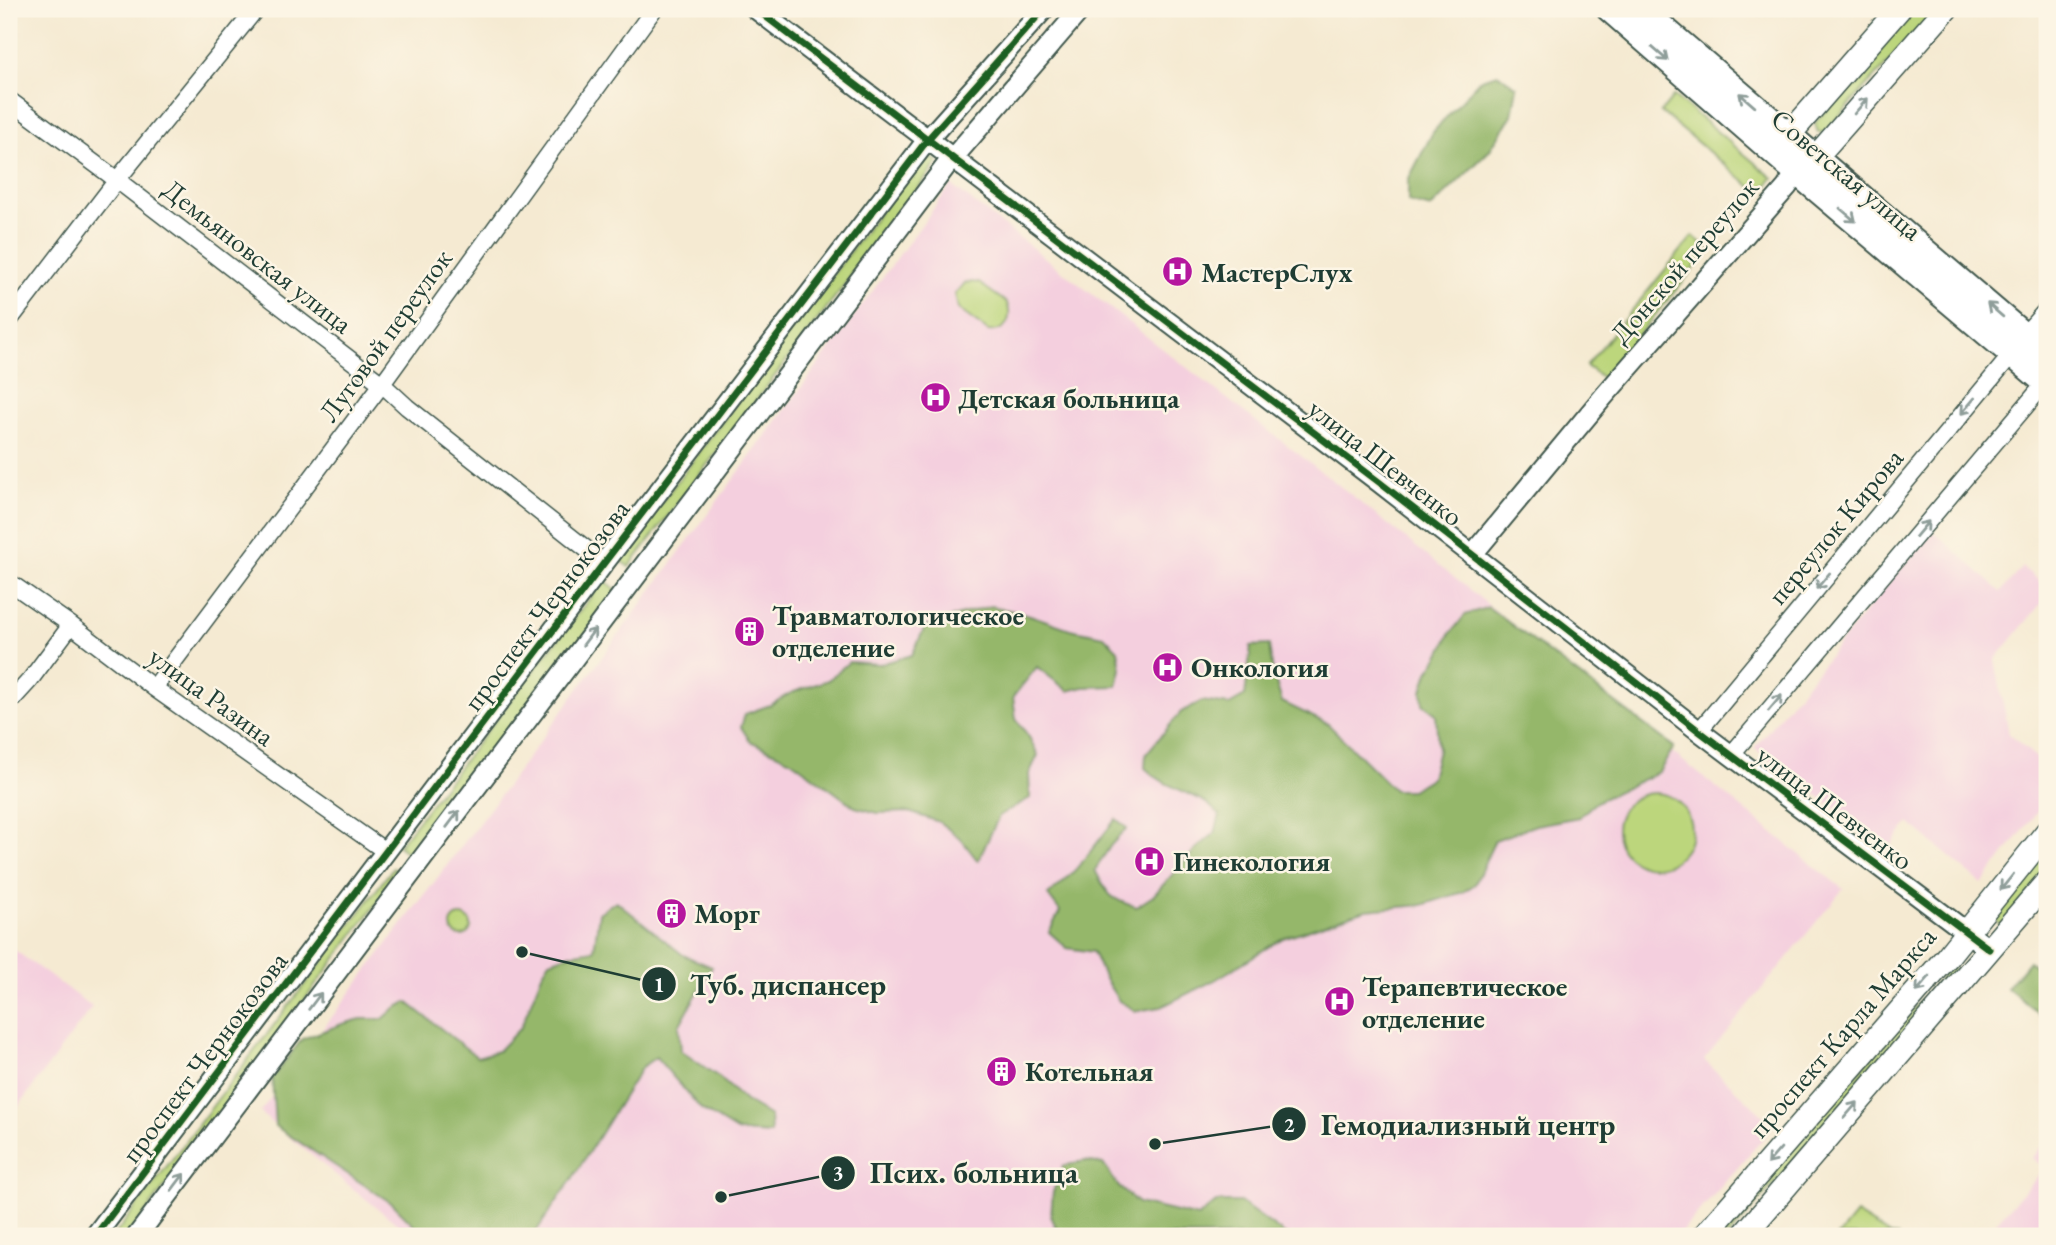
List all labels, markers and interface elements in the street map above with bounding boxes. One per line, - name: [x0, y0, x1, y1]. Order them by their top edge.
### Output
- one-way arrow: [1651, 45, 1669, 61]
- one-way arrow: [1739, 92, 1757, 108]
- one-way arrow: [1853, 97, 1869, 115]
- street label: Советская улица: [1764, 100, 1931, 248]
- street label: Донской переулок: [1602, 169, 1766, 351]
- street label: Демьяновская улица: [156, 171, 361, 342]
- one-way arrow: [1839, 207, 1857, 223]
- street label: Луговой переулок: [310, 242, 460, 428]
- place label: МастерСлух: [1201, 254, 1353, 290]
- hospital icon: МастерСлух: [1161, 255, 1195, 289]
- one-way arrow: [1987, 302, 2005, 318]
- place label: Детская больница: [958, 380, 1180, 416]
- hospital icon: Детская больница: [918, 381, 952, 415]
- street label: улица Шевченко: [1301, 390, 1471, 534]
- one-way arrow: [1960, 397, 1976, 415]
- street label: переулок Кирова: [1759, 440, 1911, 612]
- street label: проспект Чернокозова: [455, 491, 638, 718]
- one-way arrow: [1914, 521, 1930, 539]
- one-way arrow: [1815, 572, 1831, 590]
- place label: Травматологическое отделение: [772, 597, 1024, 665]
- building icon: Травматологическое отделение: [732, 614, 766, 648]
- one-way arrow: [582, 629, 597, 647]
- street label: улица Разина: [142, 638, 283, 754]
- place label: Онкология: [1191, 649, 1329, 685]
- hospital icon: Онкология: [1151, 650, 1185, 684]
- one-way arrow: [1767, 694, 1783, 712]
- street label: улица Шевченко: [1749, 736, 1921, 878]
- one-way arrow: [445, 810, 460, 829]
- place label: Гинекология: [1173, 843, 1330, 879]
- hospital icon: Гинекология: [1133, 844, 1167, 878]
- one-way arrow: [2000, 872, 2015, 891]
- place label: Морг: [694, 895, 760, 931]
- building icon: Морг: [654, 896, 688, 930]
- street label: проспект Карла Маркса: [1740, 918, 1944, 1145]
- street label: проспект Чернокозова: [113, 943, 296, 1170]
- callout: Туб. диспансер: [641, 959, 900, 1010]
- text: Туб. диспансер: [690, 965, 886, 1004]
- place label: Терапевтическое отделение: [1362, 968, 1567, 1036]
- text: 1: [653, 971, 665, 998]
- one-way arrow: [1915, 975, 1931, 993]
- hospital icon: Терапевтическое отделение: [1322, 985, 1356, 1019]
- one-way arrow: [308, 992, 323, 1010]
- place label: Котельная: [1025, 1053, 1154, 1089]
- building icon: Котельная: [985, 1054, 1019, 1088]
- callout: Гемодиализный центр: [1272, 1099, 1630, 1150]
- one-way arrow: [1843, 1101, 1859, 1119]
- text: Гемодиализный центр: [1321, 1105, 1615, 1144]
- text: 2: [1283, 1111, 1295, 1138]
- callout: Псих. больница: [820, 1147, 1092, 1198]
- one-way arrow: [1766, 1147, 1782, 1165]
- text: Псих. больница: [870, 1153, 1079, 1192]
- text: 3: [832, 1159, 844, 1186]
- one-way arrow: [170, 1173, 185, 1192]

